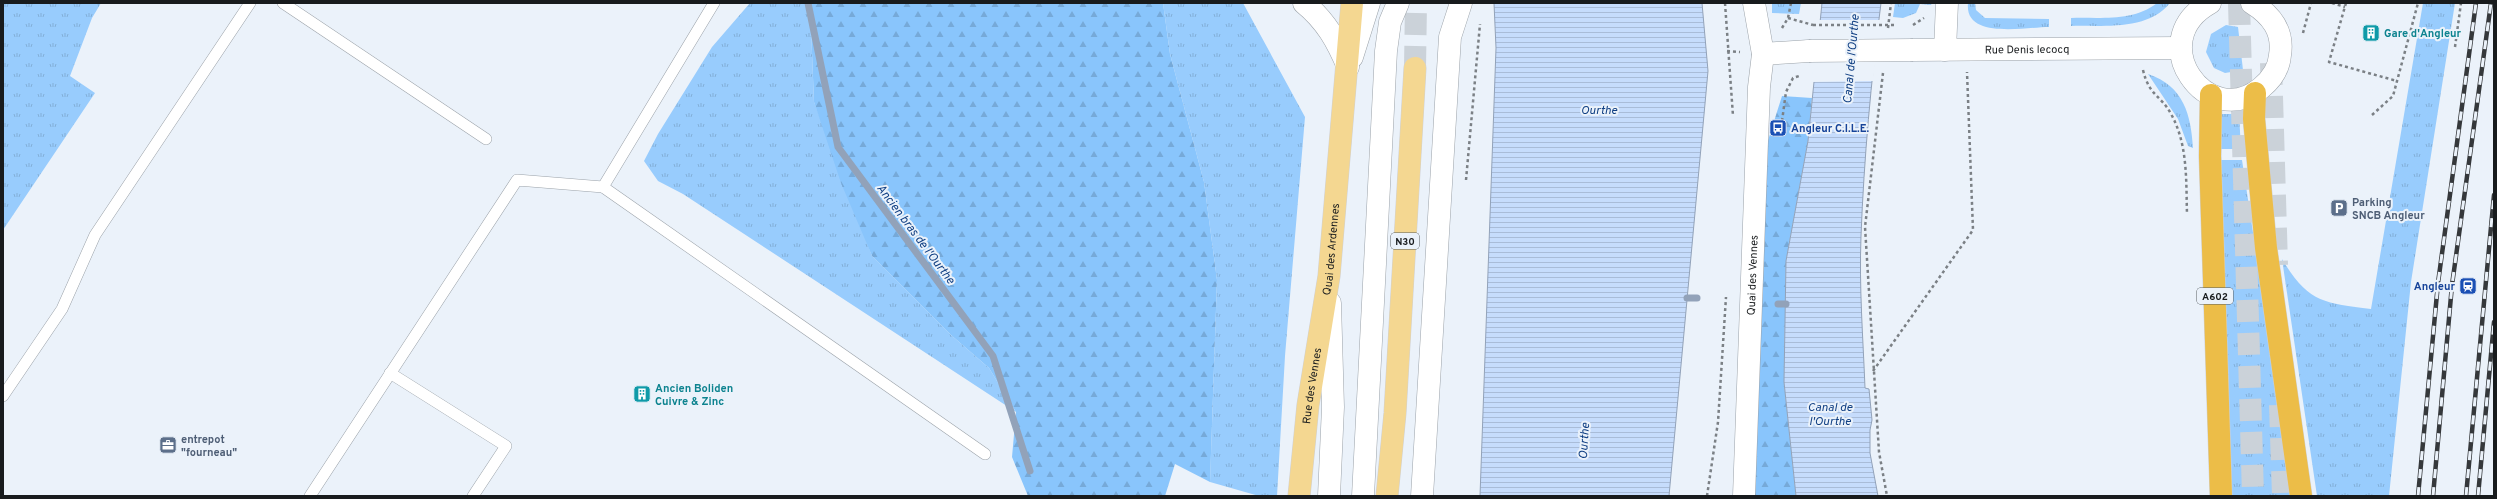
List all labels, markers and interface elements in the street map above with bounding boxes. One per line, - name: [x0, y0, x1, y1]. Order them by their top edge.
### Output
- water label: Canal de l'Ourthe: [1840, 13, 1864, 104]
- building icon: Gare d'Angleur: [2361, 23, 2381, 43]
- place label: Gare d'Angleur: [2384, 27, 2462, 41]
- street label: Rue Denis lecocq: [1985, 43, 2069, 57]
- water label: Ourthe: [1581, 103, 1618, 119]
- bus stop icon: Angleur C.I.L.E.: [1768, 118, 1788, 138]
- place label: Angleur C.I.L.E.: [1791, 122, 1870, 136]
- water label: Ancien bras de l'Ourthe: [872, 181, 959, 288]
- place label: Parking SNCB Angleur: [2352, 196, 2425, 223]
- parking icon: Parking SNCB Angleur: [2329, 198, 2349, 218]
- street label: Quai des Ardennes: [1320, 203, 1343, 296]
- road number: N30: [1391, 233, 1419, 249]
- street label: Quai des Vennes: [1745, 235, 1762, 316]
- station icon: Angleur: [2458, 276, 2478, 296]
- place label: Angleur: [2414, 280, 2455, 294]
- road number: A602: [2197, 288, 2233, 304]
- street label: Rue des Vennes: [1300, 347, 1325, 425]
- place label: Ancien Boliden Cuivre & Zinc: [655, 382, 733, 409]
- building icon: Ancien Boliden Cuivre & Zinc: [632, 384, 652, 404]
- water label: Canal de l'Ourthe: [1808, 400, 1853, 430]
- water label: Ourthe: [1576, 422, 1594, 460]
- place label: entrepot "fourneau": [181, 433, 237, 460]
- office icon: entrepot "fourneau": [158, 435, 178, 455]

